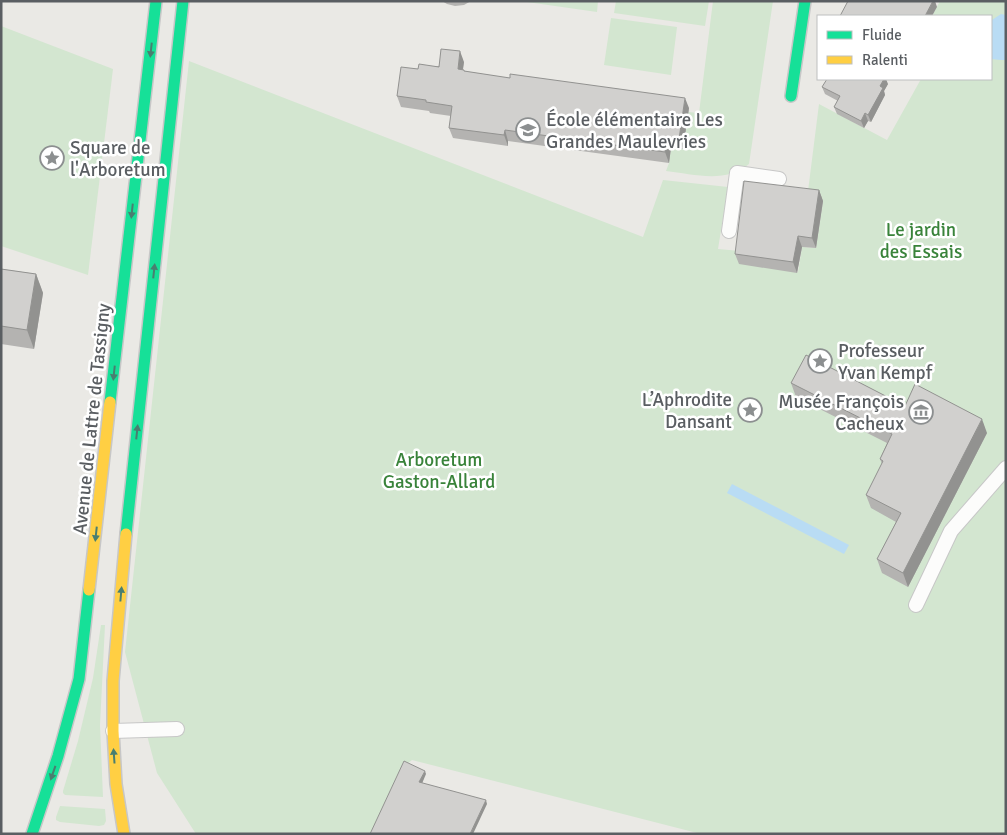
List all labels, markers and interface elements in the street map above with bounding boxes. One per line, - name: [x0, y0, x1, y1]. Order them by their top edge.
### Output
- legend: [817, 15, 992, 80]
- text: Fluide: [862, 26, 902, 44]
- one-way arrow: [147, 42, 155, 58]
- text: Ralenti: [862, 51, 908, 69]
- place label: École élémentaire Les Grandes Maulevries: [546, 108, 723, 154]
- school or university icon: École élémentaire Les Grandes Maulevries: [515, 117, 541, 143]
- place label: Square de l'Arboretum: [70, 136, 166, 182]
- place icon: Square de l'Arboretum: [39, 145, 65, 171]
- one-way arrow: [128, 203, 136, 219]
- park label: Le jardin des Essais: [880, 218, 962, 264]
- one-way arrow: [150, 262, 158, 278]
- street label: Avenue de Lattre de Tassigny: [68, 302, 116, 536]
- place label: Professeur Yvan Kempf: [838, 339, 934, 385]
- place icon: Professeur Yvan Kempf: [807, 348, 833, 374]
- one-way arrow: [110, 365, 118, 381]
- place label: L’Aphrodite Dansant: [642, 388, 732, 434]
- place label: Musée François Cacheux: [778, 390, 904, 436]
- place icon: L’Aphrodite Dansant: [737, 397, 763, 423]
- museum icon: Musée François Cacheux: [908, 399, 934, 425]
- one-way arrow: [133, 424, 141, 440]
- park label: Arboretum Gaston-Allard: [383, 448, 495, 494]
- one-way arrow: [92, 526, 100, 542]
- one-way arrow: [117, 586, 125, 602]
- one-way arrow: [110, 748, 118, 764]
- one-way arrow: [48, 766, 56, 781]

